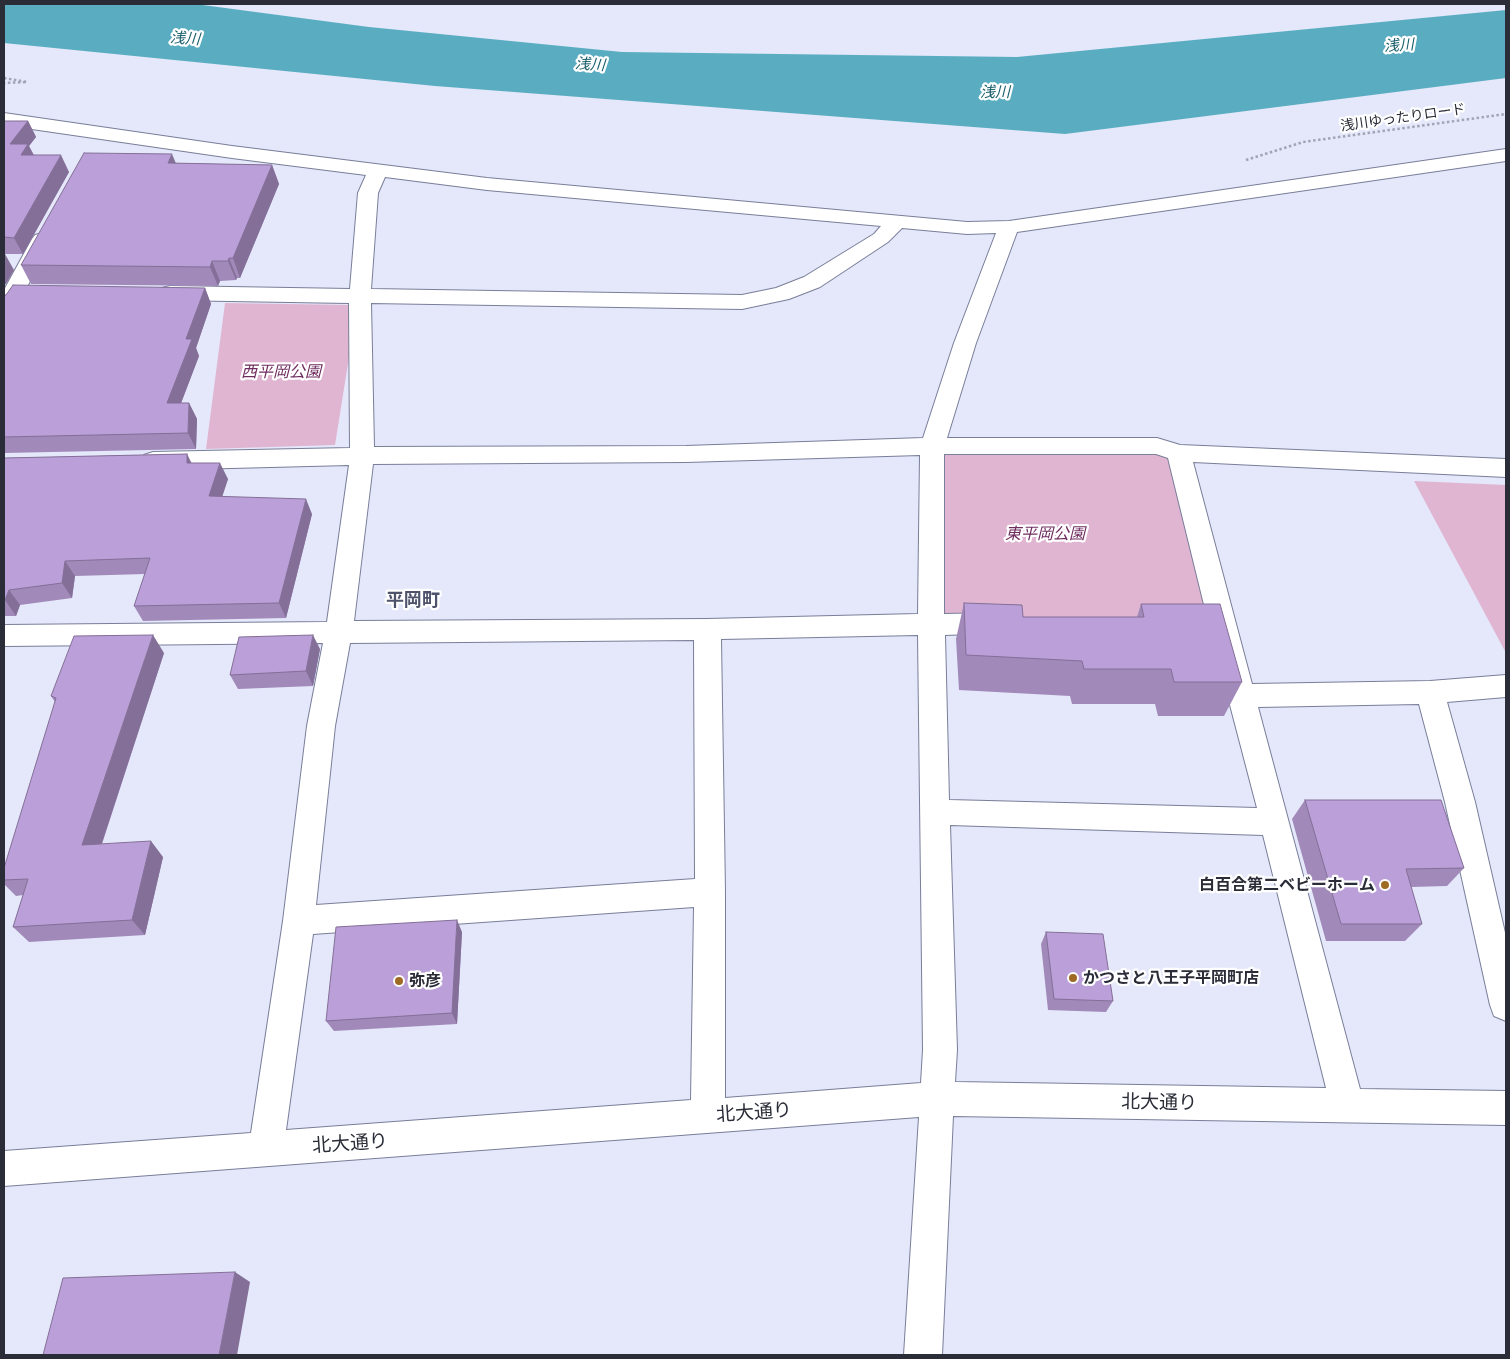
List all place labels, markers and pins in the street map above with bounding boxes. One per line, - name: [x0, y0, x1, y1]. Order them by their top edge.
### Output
- place label: 白百合第二ベビーホーム: [1199, 875, 1375, 895]
- marker: 白百合第二ベビーホーム: [1379, 879, 1391, 891]
- place label: かつさと八王子平岡町店: [1083, 968, 1259, 988]
- place label: 弥彦: [409, 971, 441, 991]
- marker: かつさと八王子平岡町店: [1067, 972, 1079, 984]
- marker: 弥彦: [393, 975, 405, 987]

